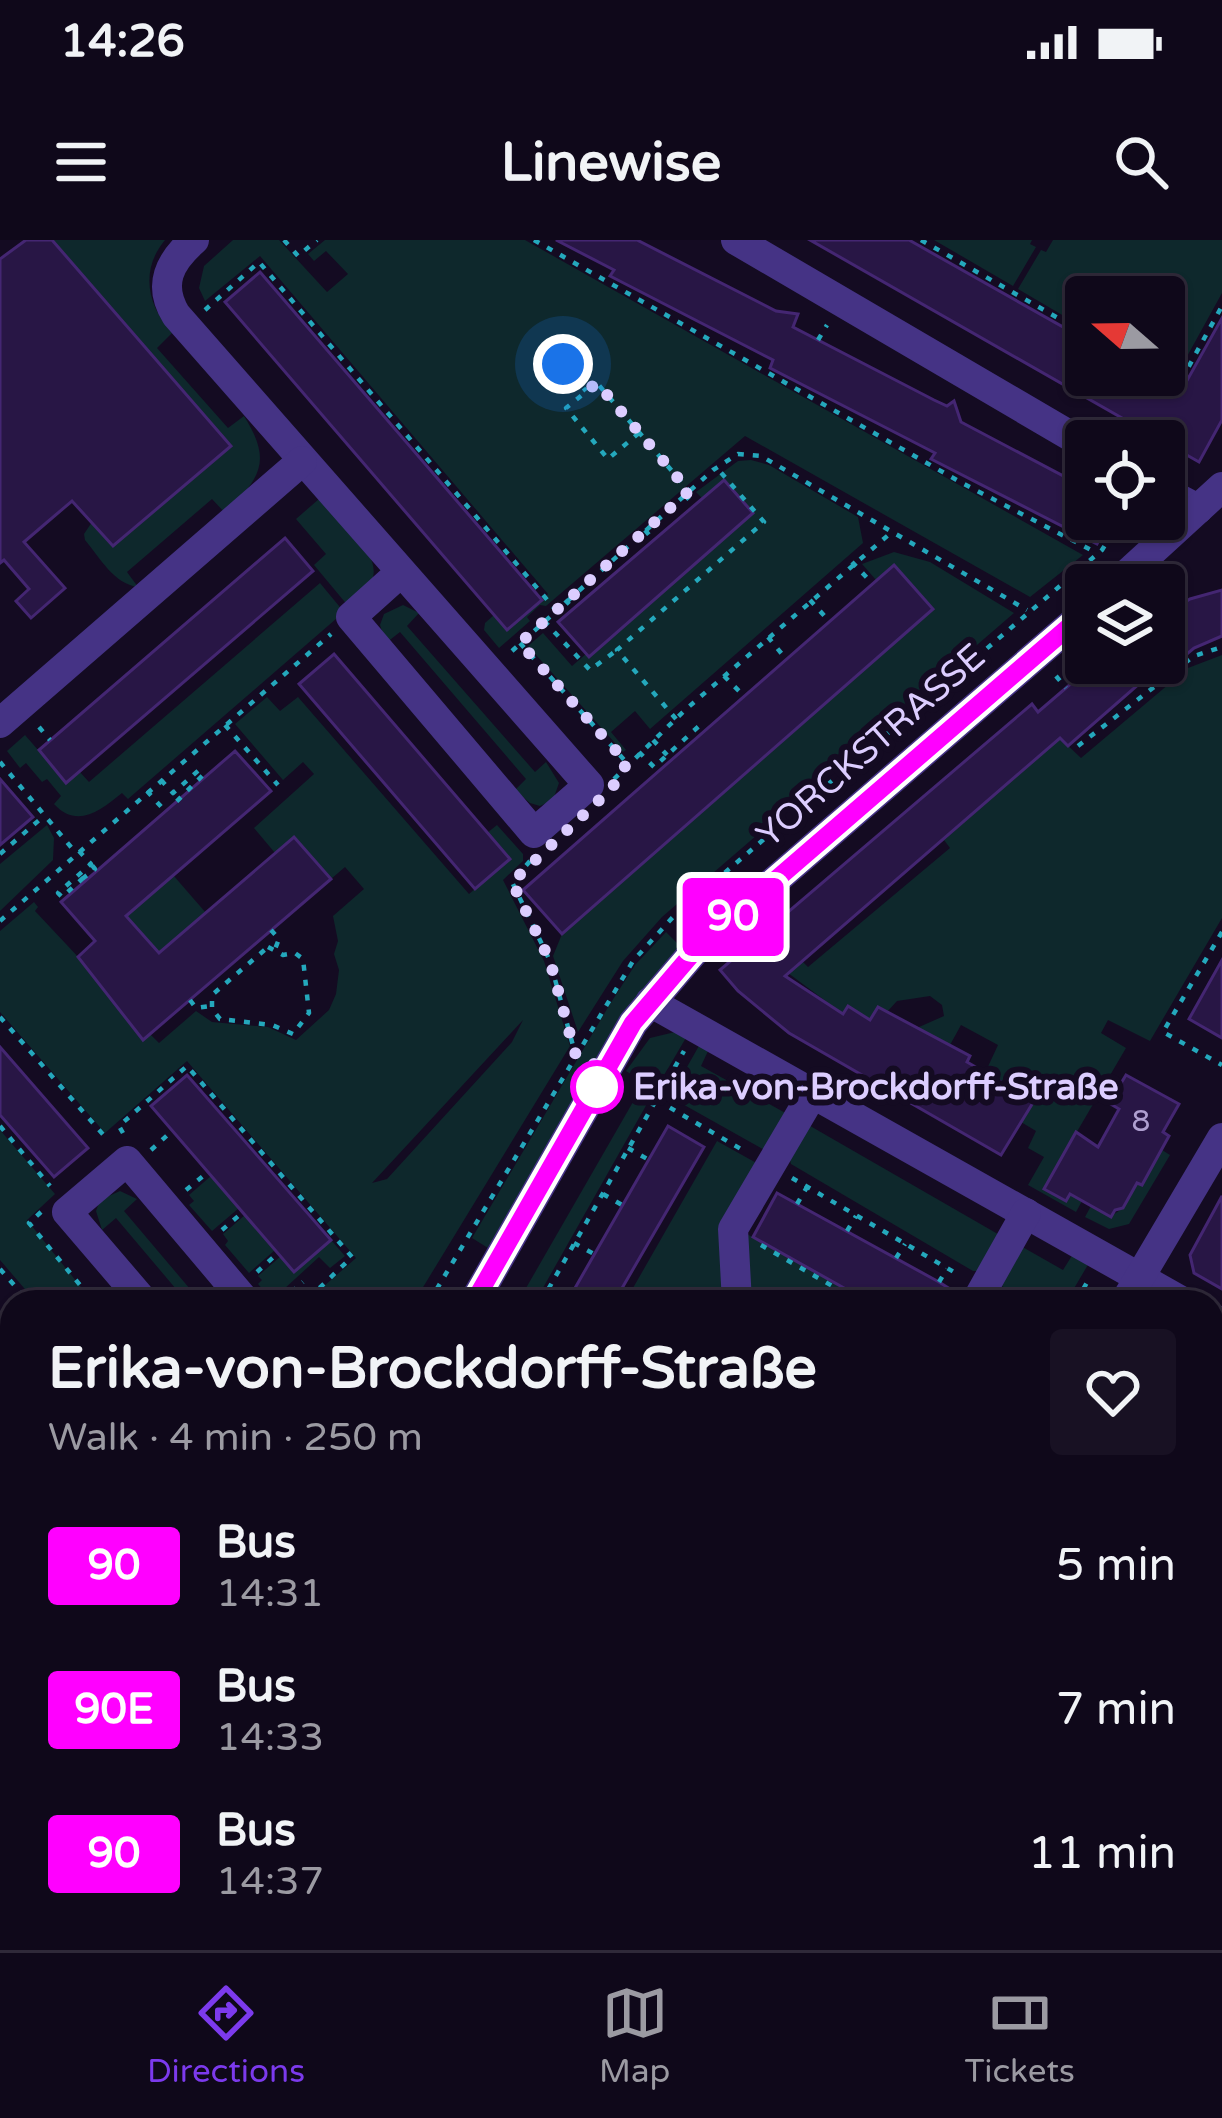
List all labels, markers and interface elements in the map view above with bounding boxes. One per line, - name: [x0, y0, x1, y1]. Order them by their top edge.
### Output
- text: 14:26: [60, 15, 185, 69]
- icon: menu: [48, 129, 114, 195]
- icon: search: [1108, 129, 1174, 195]
- text: Linewise: [501, 130, 721, 195]
- north arrow: [1065, 276, 1185, 396]
- map controls: [1065, 276, 1185, 684]
- your location: [533, 334, 593, 394]
- button: locate: [1065, 420, 1185, 540]
- button: layers: [1065, 564, 1185, 684]
- street label: YORCKSTRASSE: [748, 635, 994, 857]
- line badge: 90: [679, 878, 787, 956]
- text: 90: [707, 891, 759, 942]
- marker: Erika-von-Brockdorff-Straße: [572, 1062, 622, 1112]
- place label: Erika-von-Brockdorff-Straße: [633, 1066, 1119, 1109]
- house number: 8: [1132, 1103, 1150, 1140]
- button: heart: [1050, 1329, 1176, 1455]
- text: Erika-von-Brockdorff-Straße: [48, 1335, 817, 1403]
- text: Walk · 4 min · 250 m: [48, 1414, 423, 1461]
- text: Bus: [216, 1516, 296, 1570]
- text: 5 min: [1056, 1539, 1176, 1593]
- text: 90: [88, 1540, 140, 1591]
- text: 14:31: [216, 1570, 324, 1617]
- text: Bus: [216, 1660, 296, 1714]
- text: 7 min: [1056, 1683, 1176, 1737]
- text: 90E: [74, 1684, 154, 1735]
- text: 14:33: [216, 1714, 324, 1761]
- text: Bus: [216, 1804, 296, 1858]
- text: 11 min: [1028, 1827, 1176, 1881]
- text: 90: [88, 1828, 140, 1879]
- text: 14:37: [216, 1858, 324, 1905]
- tab: Directions: [147, 1980, 305, 2091]
- tab: Map: [599, 1980, 670, 2091]
- tab: Tickets: [965, 1980, 1075, 2091]

